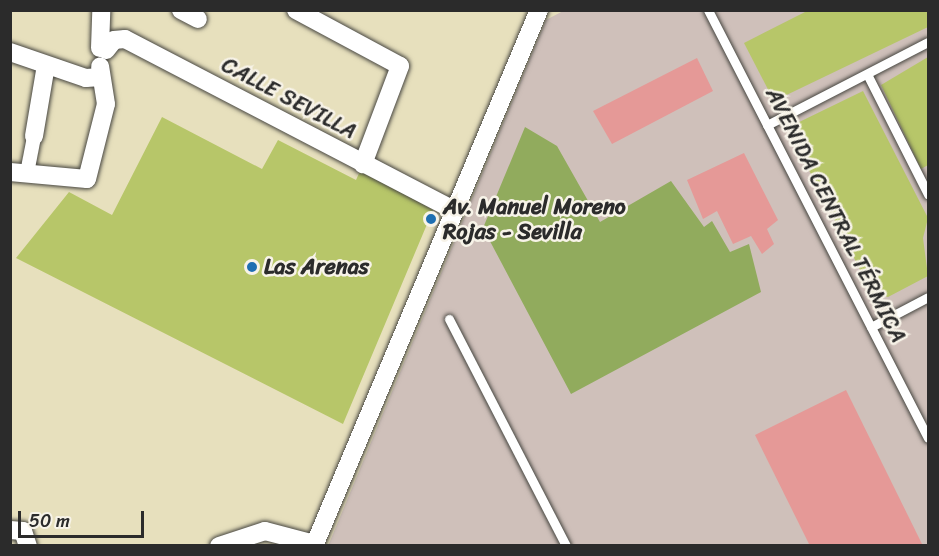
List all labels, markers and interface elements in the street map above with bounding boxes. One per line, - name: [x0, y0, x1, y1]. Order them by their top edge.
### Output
- street label: CALLE SEVILLA: [218, 52, 360, 144]
- street label: AVENIDA CENTRAL TÉRMICA: [760, 83, 912, 347]
- place label: Av. Manuel Moreno Rojas - Sevilla: [443, 193, 626, 244]
- marker: Av. Manuel Moreno Rojas - Sevilla: [424, 212, 438, 226]
- place label: Las Arenas: [264, 254, 368, 280]
- marker: Las Arenas: [245, 260, 259, 274]
- scale bar: [21, 499, 147, 537]
- text: 50 m: [29, 505, 70, 537]

